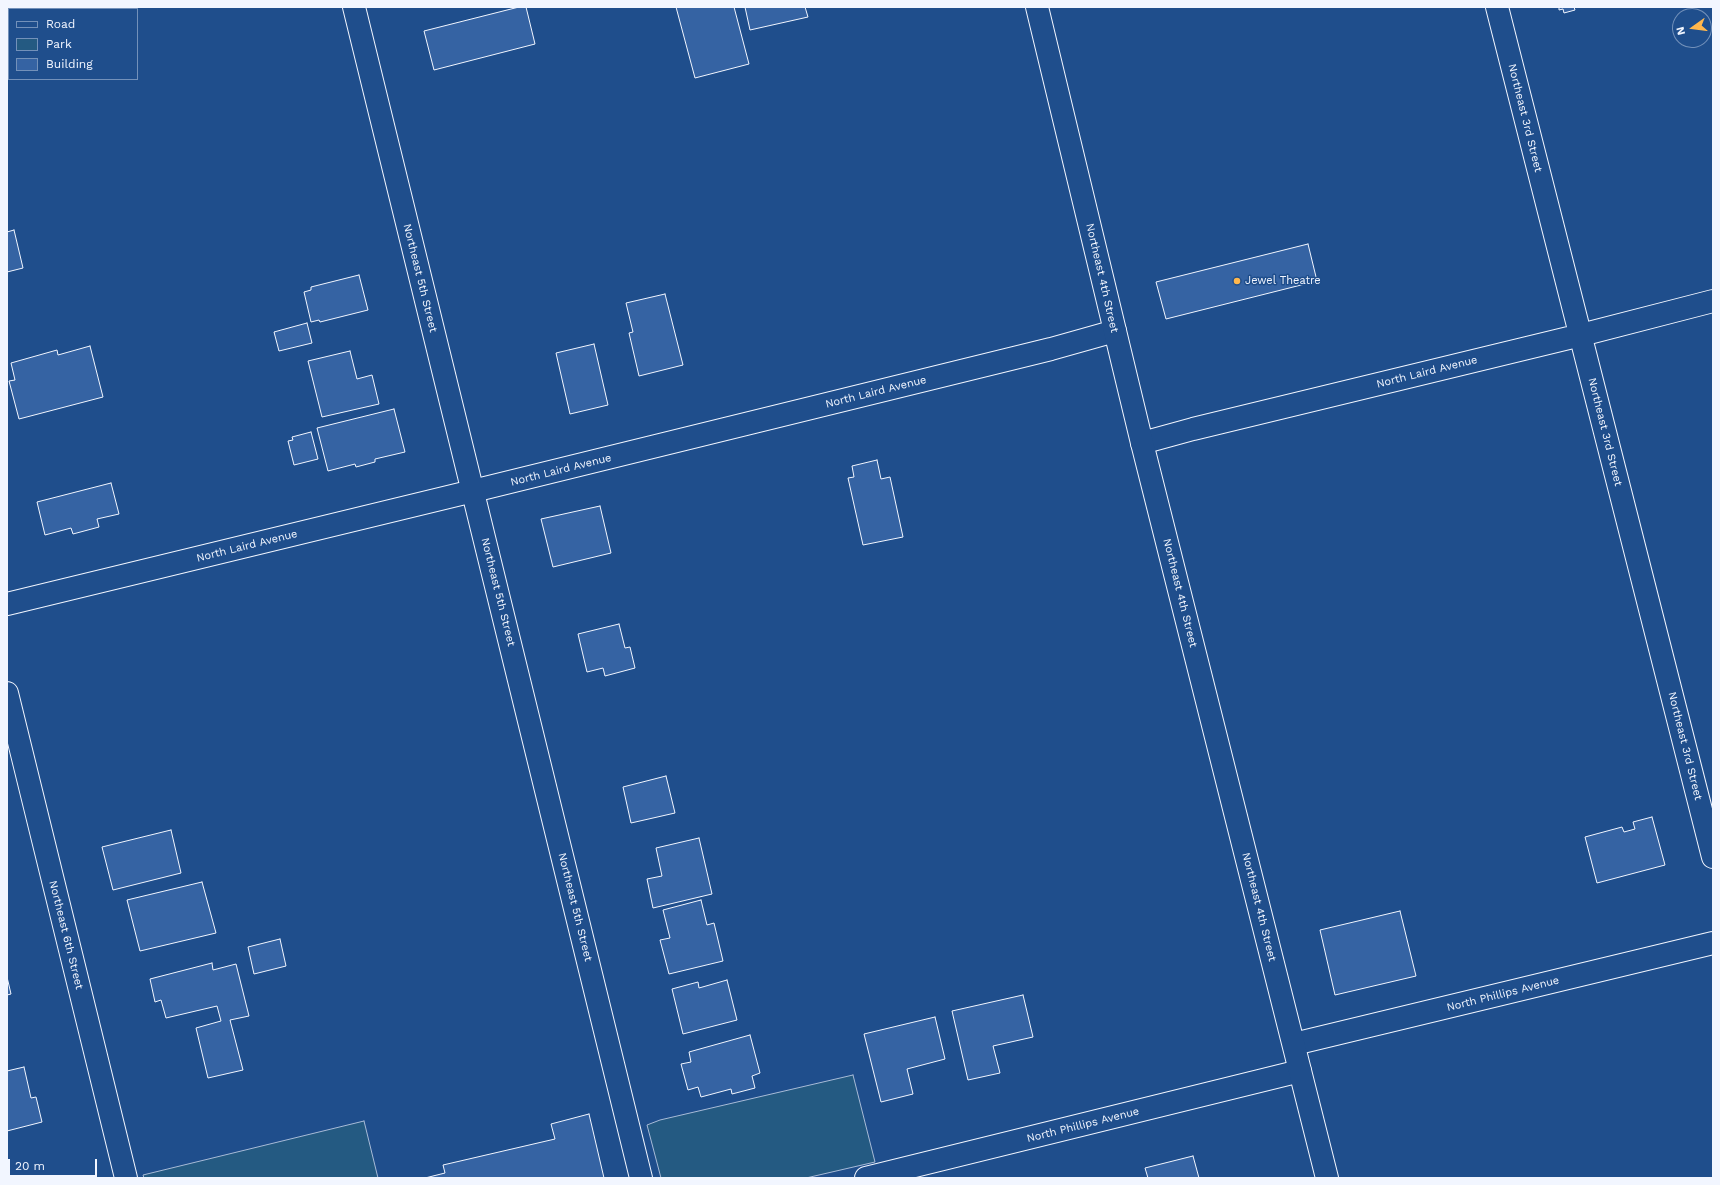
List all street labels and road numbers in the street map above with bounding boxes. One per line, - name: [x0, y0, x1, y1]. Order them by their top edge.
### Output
- street label: Northeast 3rd Street: [1505, 62, 1545, 174]
- street label: Northeast 5th Street: [400, 222, 440, 334]
- street label: Northeast 4th Street: [1083, 222, 1121, 334]
- street label: North Laird Avenue: [1375, 353, 1479, 391]
- street label: North Laird Avenue: [824, 373, 928, 411]
- street label: Northeast 3rd Street: [1585, 376, 1625, 488]
- street label: North Laird Avenue: [509, 451, 613, 489]
- street label: North Laird Avenue: [195, 527, 299, 565]
- street label: Northeast 5th Street: [478, 536, 518, 648]
- street label: Northeast 4th Street: [1160, 537, 1200, 649]
- street label: Northeast 3rd Street: [1665, 690, 1705, 802]
- street label: Northeast 5th Street: [555, 851, 595, 963]
- street label: Northeast 4th Street: [1239, 851, 1279, 963]
- street label: Northeast 6th Street: [46, 879, 86, 991]
- street label: North Phillips Avenue: [1445, 974, 1561, 1014]
- street label: North Phillips Avenue: [1025, 1105, 1141, 1145]

